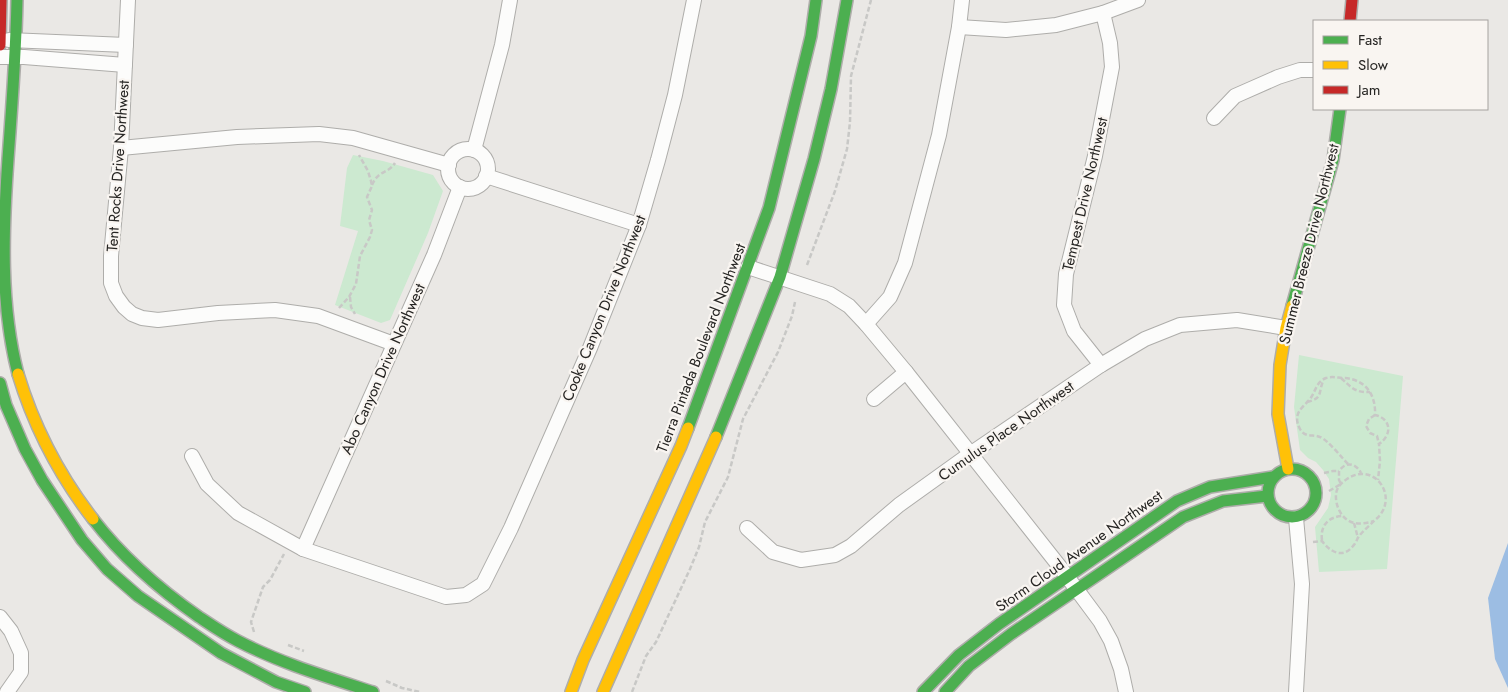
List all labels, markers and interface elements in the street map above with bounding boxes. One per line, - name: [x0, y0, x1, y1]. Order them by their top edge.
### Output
- legend: [1313, 20, 1488, 110]
- text: Fast: [1358, 29, 1382, 51]
- text: Slow: [1358, 54, 1389, 76]
- street label: Tent Rocks Drive Northwest: [101, 79, 135, 252]
- text: Jam: [1356, 79, 1381, 101]
- street label: Tempest Drive Northwest: [1057, 115, 1113, 273]
- street label: Summer Breeze Drive Northwest: [1273, 141, 1345, 347]
- street label: Cooke Canyon Drive Northwest: [557, 211, 652, 404]
- street label: Tierra Pintada Boulevard Northwest: [651, 240, 751, 456]
- street label: Abo Canyon Drive Northwest: [335, 280, 431, 458]
- street label: Cumulus Place Northwest: [934, 375, 1079, 486]
- street label: Storm Cloud Avenue Northwest: [991, 485, 1167, 617]

